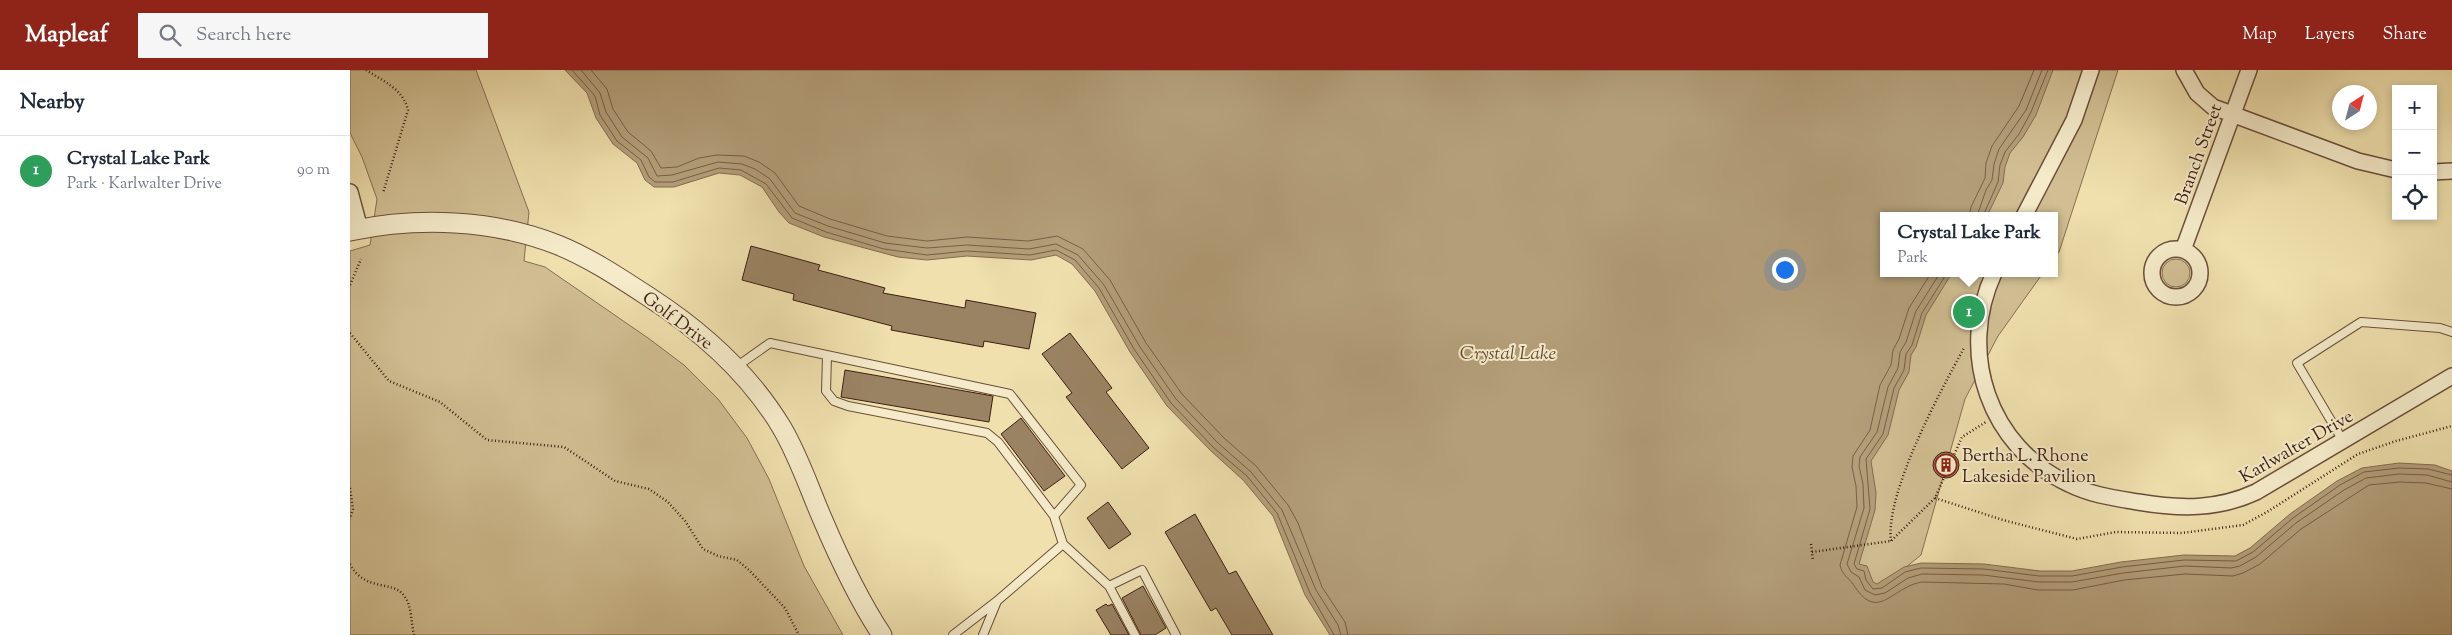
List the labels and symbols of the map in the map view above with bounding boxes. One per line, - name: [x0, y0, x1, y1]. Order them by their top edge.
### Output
- north arrow: [2332, 85, 2377, 130]
- street label: Branch Street: [2170, 101, 2230, 209]
- your location: [1772, 257, 1798, 283]
- street label: Golf Drive: [636, 286, 718, 357]
- pin: 1: [1953, 293, 1985, 331]
- water label: Crystal Lake: [1460, 341, 1556, 368]
- street label: Karlwalter Drive: [2235, 405, 2359, 491]
- place label: Bertha L. Rhone Lakeside Pavilion: [1962, 444, 2097, 491]
- building icon: Bertha L. Rhone Lakeside Pavilion: [1934, 453, 1958, 477]

